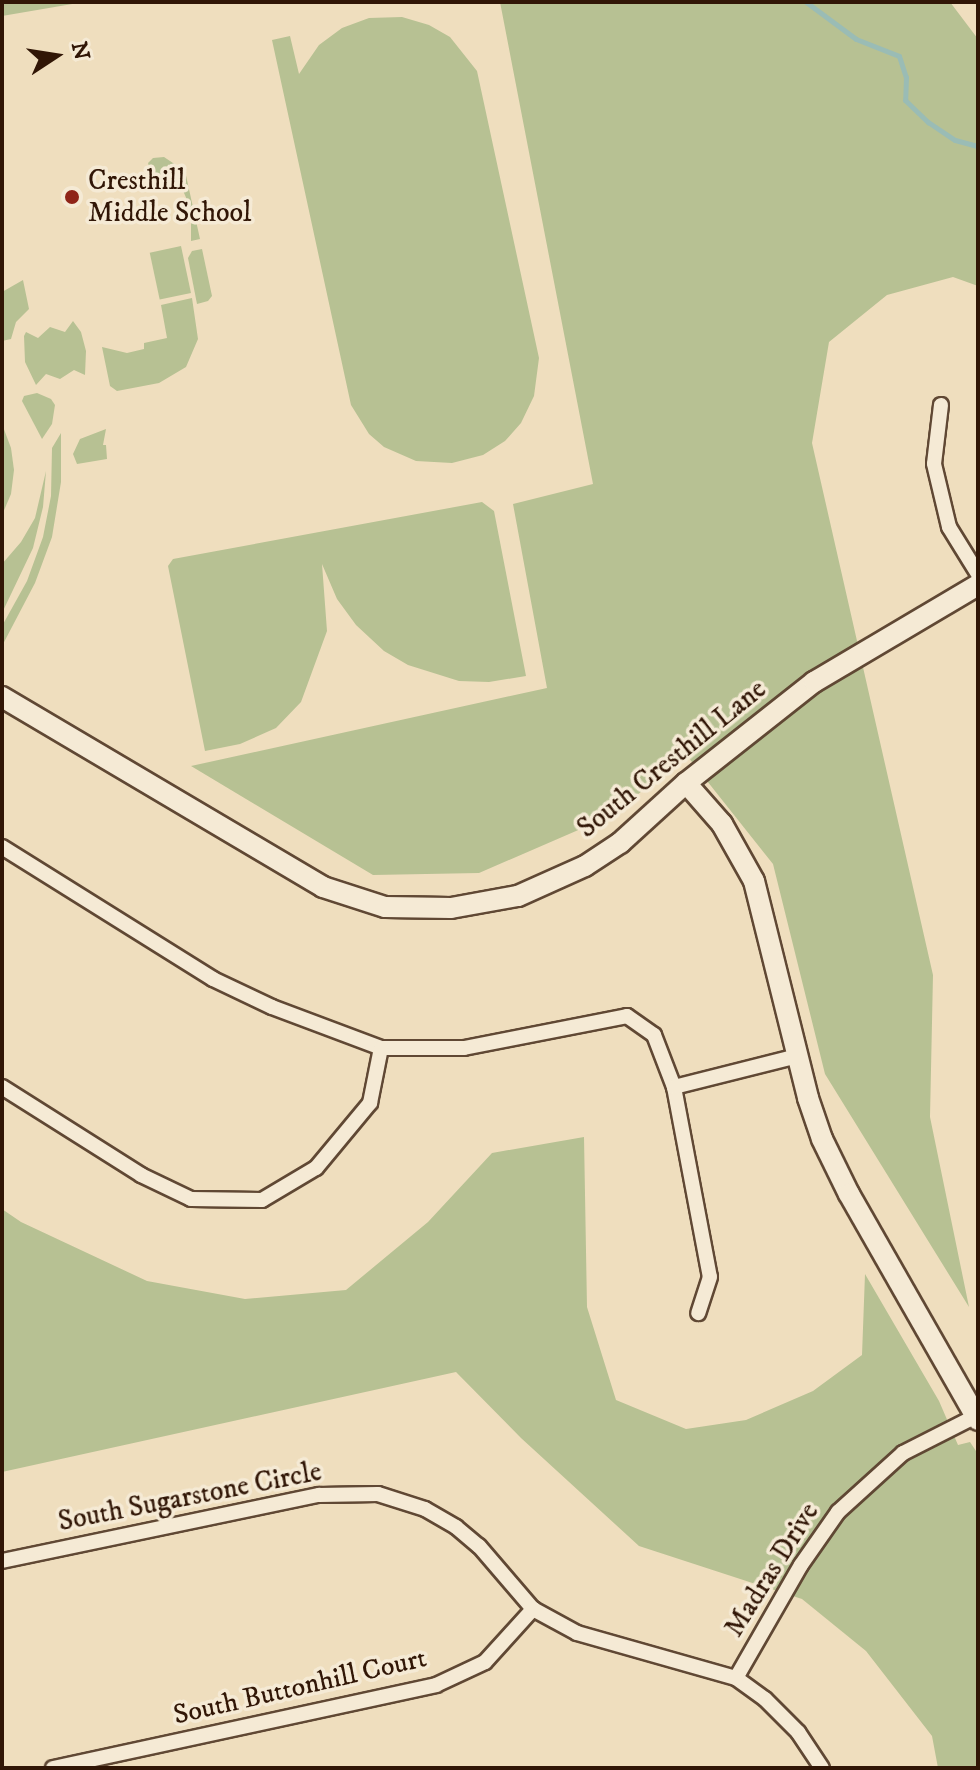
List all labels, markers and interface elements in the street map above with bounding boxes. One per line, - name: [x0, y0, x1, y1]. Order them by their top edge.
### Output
- north arrow: [16, 16, 96, 96]
- text: N: [65, 39, 95, 63]
- place label: Cresthill Middle School: [88, 164, 252, 230]
- marker: Cresthill Middle School: [63, 188, 81, 206]
- street label: South Cresthill Lane: [571, 673, 773, 845]
- street label: South Sugarstone Circle: [55, 1455, 325, 1539]
- street label: Madras Drive: [718, 1497, 826, 1643]
- street label: South Buttonhill Court: [170, 1642, 430, 1732]

